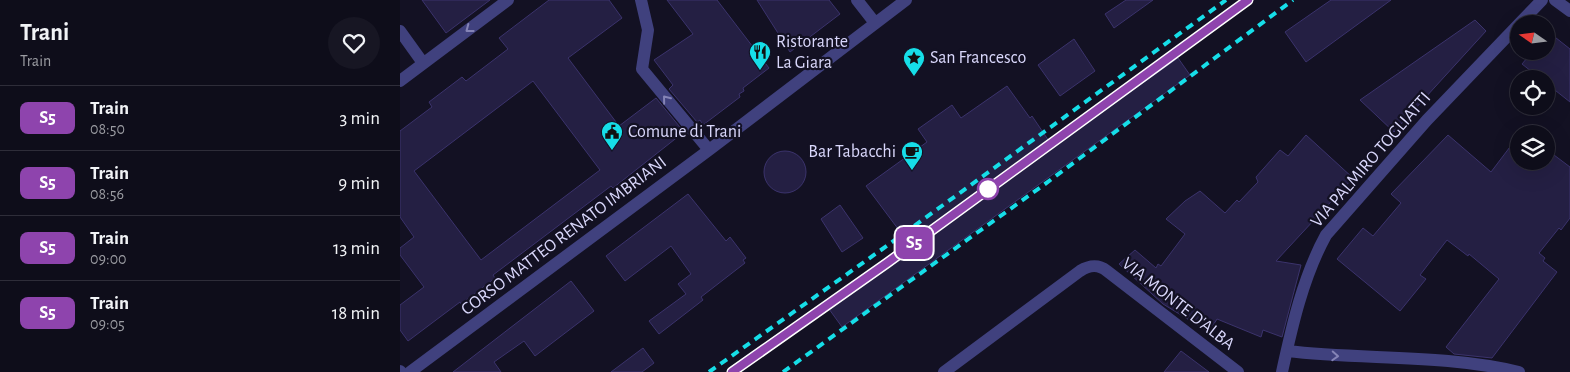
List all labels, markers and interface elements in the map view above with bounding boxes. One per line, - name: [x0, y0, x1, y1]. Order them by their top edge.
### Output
- north arrow: [1510, 15, 1555, 60]
- map controls: [1510, 15, 1555, 170]
- button: heart: [328, 17, 380, 69]
- text: Trani: [20, 21, 69, 45]
- one-way arrow: [466, 24, 475, 32]
- place label: Ristorante La Giara: [776, 33, 848, 72]
- restaurant icon: Ristorante La Giara: [748, 40, 772, 71]
- place icon: San Francesco: [902, 46, 926, 77]
- place label: San Francesco: [930, 49, 1027, 67]
- text: Train: [20, 53, 51, 69]
- button: locate: [1510, 70, 1555, 115]
- street label: VIA PALMIRO TOGLIATTI: [1308, 89, 1434, 231]
- one-way arrow: [664, 96, 672, 105]
- text: Train: [90, 99, 129, 118]
- text: S5: [39, 109, 56, 127]
- text: 3 min: [339, 109, 380, 128]
- public building icon: Comune di Trani: [600, 120, 624, 151]
- text: 08:50: [90, 121, 125, 137]
- place label: Comune di Trani: [628, 123, 741, 141]
- button: layers: [1510, 125, 1555, 170]
- cafe icon: Bar Tabacchi: [900, 140, 924, 171]
- place label: Bar Tabacchi: [808, 143, 896, 161]
- street label: CORSO MATTEO RENATO IMBRIANI: [458, 153, 670, 319]
- text: Train: [90, 164, 129, 183]
- text: S5: [39, 174, 56, 192]
- text: 9 min: [338, 174, 380, 193]
- unlabelled marker: [977, 178, 999, 200]
- text: 08:56: [90, 186, 124, 202]
- line badge: S5: [892, 227, 936, 259]
- text: Train: [90, 229, 129, 248]
- text: S5: [906, 234, 922, 252]
- text: S5: [39, 239, 56, 257]
- text: 13 min: [333, 239, 380, 258]
- text: 09:00: [90, 251, 127, 267]
- street label: VIA MONTE D'ALBA: [1118, 255, 1238, 354]
- text: Train: [90, 294, 129, 313]
- text: S5: [39, 304, 56, 322]
- text: 18 min: [332, 304, 380, 323]
- text: 09:05: [90, 316, 125, 332]
- one-way arrow: [1332, 351, 1340, 361]

